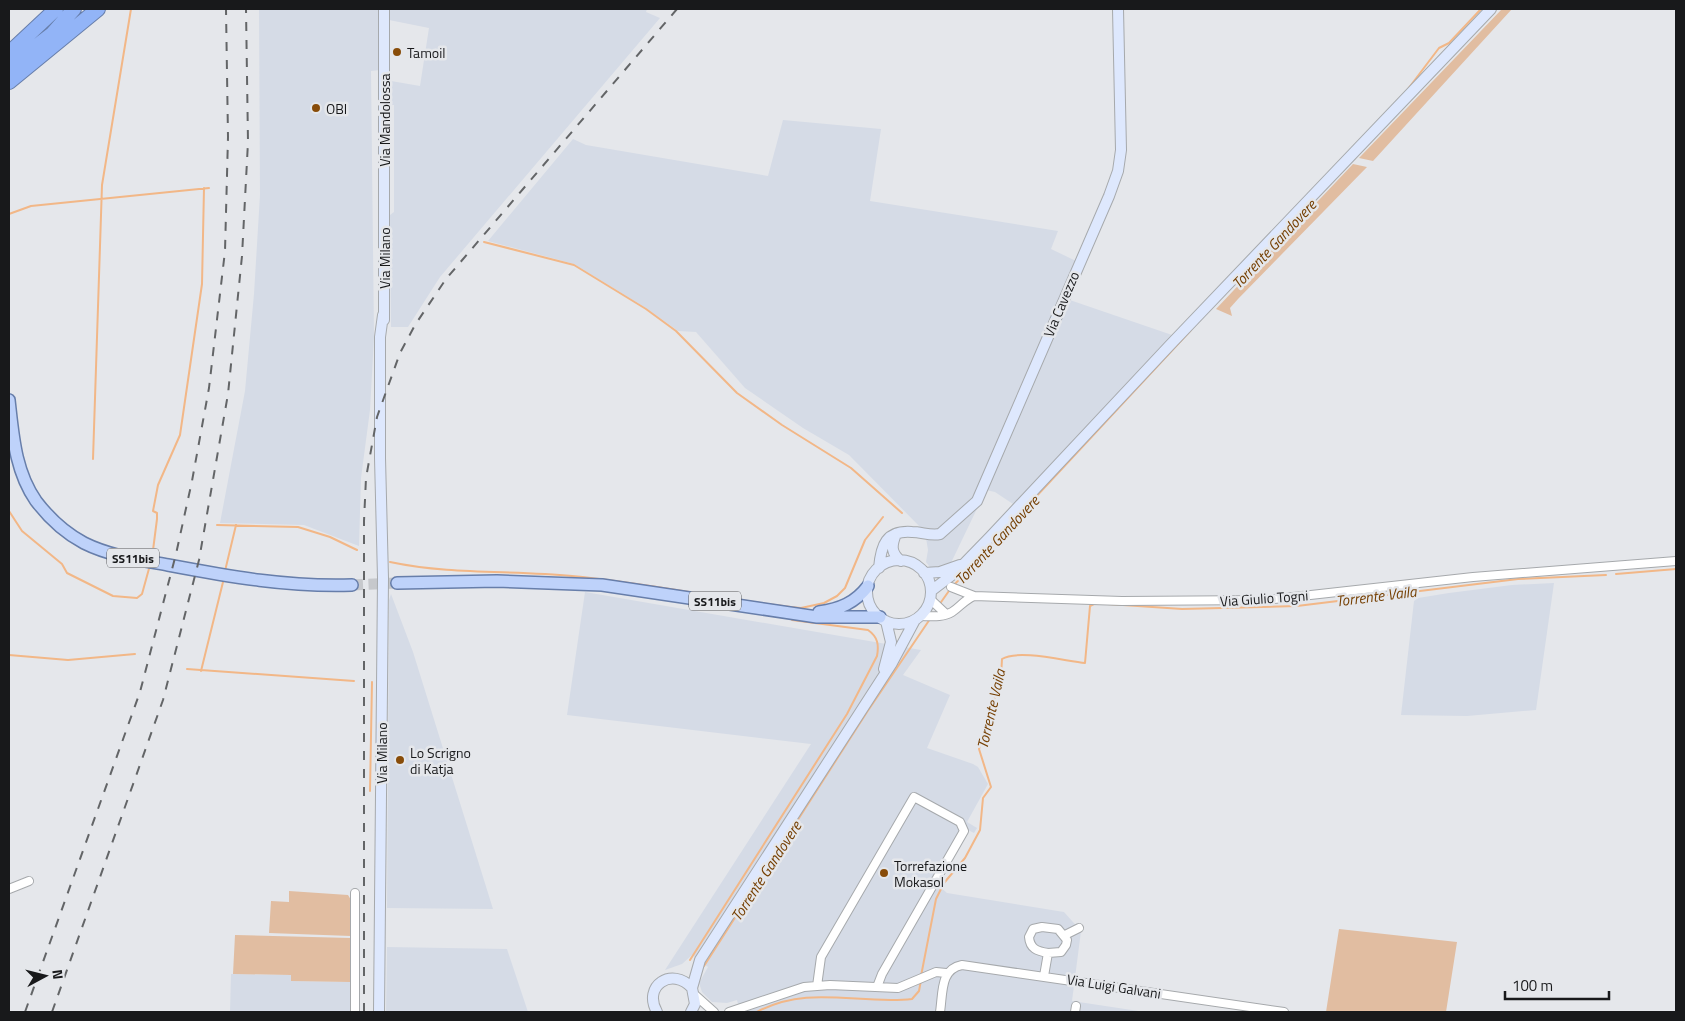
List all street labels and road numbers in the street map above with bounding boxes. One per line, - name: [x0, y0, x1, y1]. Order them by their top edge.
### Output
- street label: Via Mandolossa: [374, 73, 395, 167]
- street label: Via Milano: [374, 227, 395, 289]
- street label: Via Cavezzo: [1038, 268, 1084, 340]
- road number: SS11bis: [107, 548, 159, 568]
- street label: Via Giulio Togni: [1219, 584, 1309, 612]
- road number: SS11bis: [689, 592, 741, 610]
- street label: Via Milano: [371, 722, 392, 784]
- street label: Via Luigi Galvani: [1065, 968, 1163, 1004]

